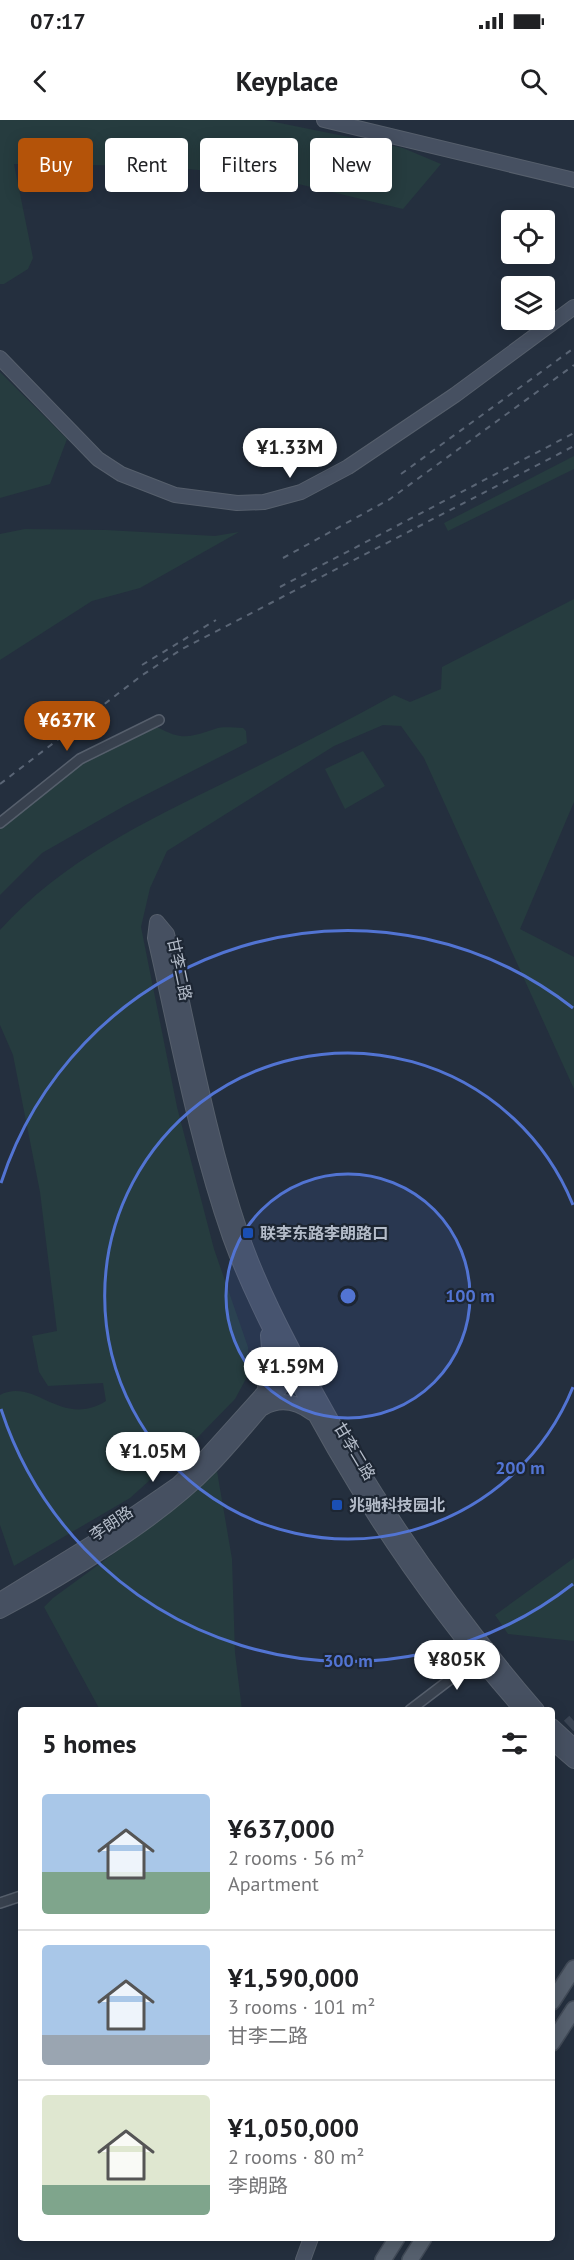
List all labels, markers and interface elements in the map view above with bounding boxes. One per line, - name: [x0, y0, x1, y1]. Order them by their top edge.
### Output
- text: 07:17: [30, 7, 86, 35]
- text: Keyplace: [236, 64, 338, 98]
- icon: back: [24, 65, 57, 98]
- icon: search: [517, 65, 550, 98]
- chip: Buy: [18, 138, 93, 192]
- chip: Rent: [105, 138, 188, 192]
- chip: Filters: [200, 138, 298, 192]
- chip: New: [310, 138, 392, 192]
- map controls: [501, 210, 555, 330]
- button: locate: [501, 210, 555, 264]
- button: layers: [501, 276, 555, 330]
- pin: ¥1.33M: [241, 428, 339, 479]
- text: ¥1.33M: [257, 434, 323, 460]
- pin: ¥637K: [25, 701, 109, 752]
- text: ¥637K: [38, 707, 96, 733]
- street label: 甘李二路: [164, 936, 196, 1002]
- place label: 联李东路李朗路口: [260, 1223, 388, 1243]
- marker: 联李东路李朗路口: [241, 1226, 255, 1240]
- text: 100 m: [445, 1284, 495, 1307]
- centre of rings: [338, 1286, 358, 1306]
- pin: ¥1.59M: [242, 1347, 340, 1398]
- text: ¥1.59M: [258, 1353, 324, 1379]
- street label: 甘李二路: [330, 1418, 380, 1484]
- pin: ¥1.05M: [104, 1432, 202, 1483]
- text: ¥1.05M: [120, 1438, 186, 1464]
- text: 200 m: [495, 1456, 545, 1479]
- place label: 兆驰科技园北: [349, 1495, 445, 1515]
- marker: 兆驰科技园北: [330, 1498, 344, 1512]
- street label: 李朗路: [86, 1501, 136, 1545]
- pin: ¥805K: [415, 1640, 499, 1691]
- text: ¥805K: [428, 1646, 486, 1672]
- text: 300 m: [323, 1649, 373, 1672]
- text: 5 homes: [42, 1727, 137, 1760]
- icon: filters: [498, 1727, 531, 1760]
- text: ¥637,000: [228, 1812, 335, 1845]
- icon: home: [90, 1818, 162, 1890]
- text: 2 rooms · 56 m²: [228, 1845, 364, 1871]
- text: Apartment: [228, 1871, 319, 1897]
- text: ¥1,590,000: [228, 1961, 359, 1994]
- icon: home: [90, 1969, 162, 2041]
- text: 3 rooms · 101 m²: [228, 1994, 375, 2020]
- text: 甘李二路: [228, 2023, 308, 2049]
- text: ¥1,050,000: [228, 2111, 359, 2144]
- icon: home: [90, 2119, 162, 2191]
- text: 2 rooms · 80 m²: [228, 2144, 364, 2170]
- text: 李朗路: [228, 2173, 288, 2199]

